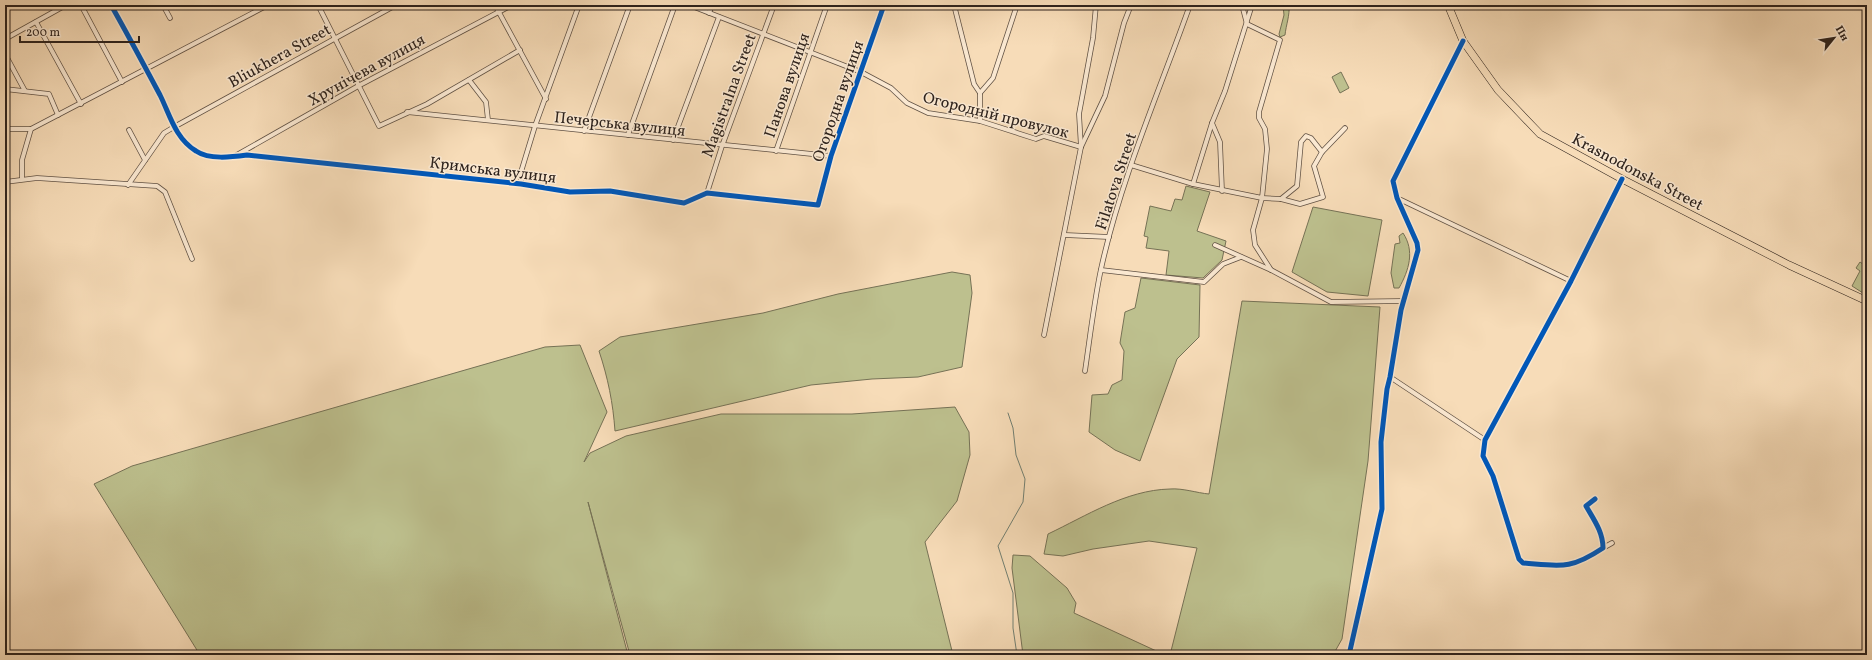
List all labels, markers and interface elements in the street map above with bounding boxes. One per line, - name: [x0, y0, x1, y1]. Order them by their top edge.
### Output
- scale bar: [20, 18, 139, 44]
- north arrow: [1814, 18, 1854, 58]
- street label: Bliukhera Street: [225, 19, 336, 94]
- text: Пн: [1831, 23, 1852, 44]
- text: 200 m: [26, 25, 60, 41]
- street label: Хрунічева вулиця: [304, 29, 430, 112]
- street label: Magistralna Street: [697, 30, 763, 161]
- street label: Панова вулиця: [760, 30, 816, 141]
- street label: Огородна вулиця: [808, 38, 870, 165]
- street label: Огородній провулок: [920, 87, 1071, 145]
- street label: Печерська вулиця: [553, 107, 686, 143]
- street label: Krasnodonska Street: [1567, 129, 1707, 217]
- street label: Filatova Street: [1091, 130, 1143, 233]
- street label: Кримська вулиця: [428, 152, 557, 190]

